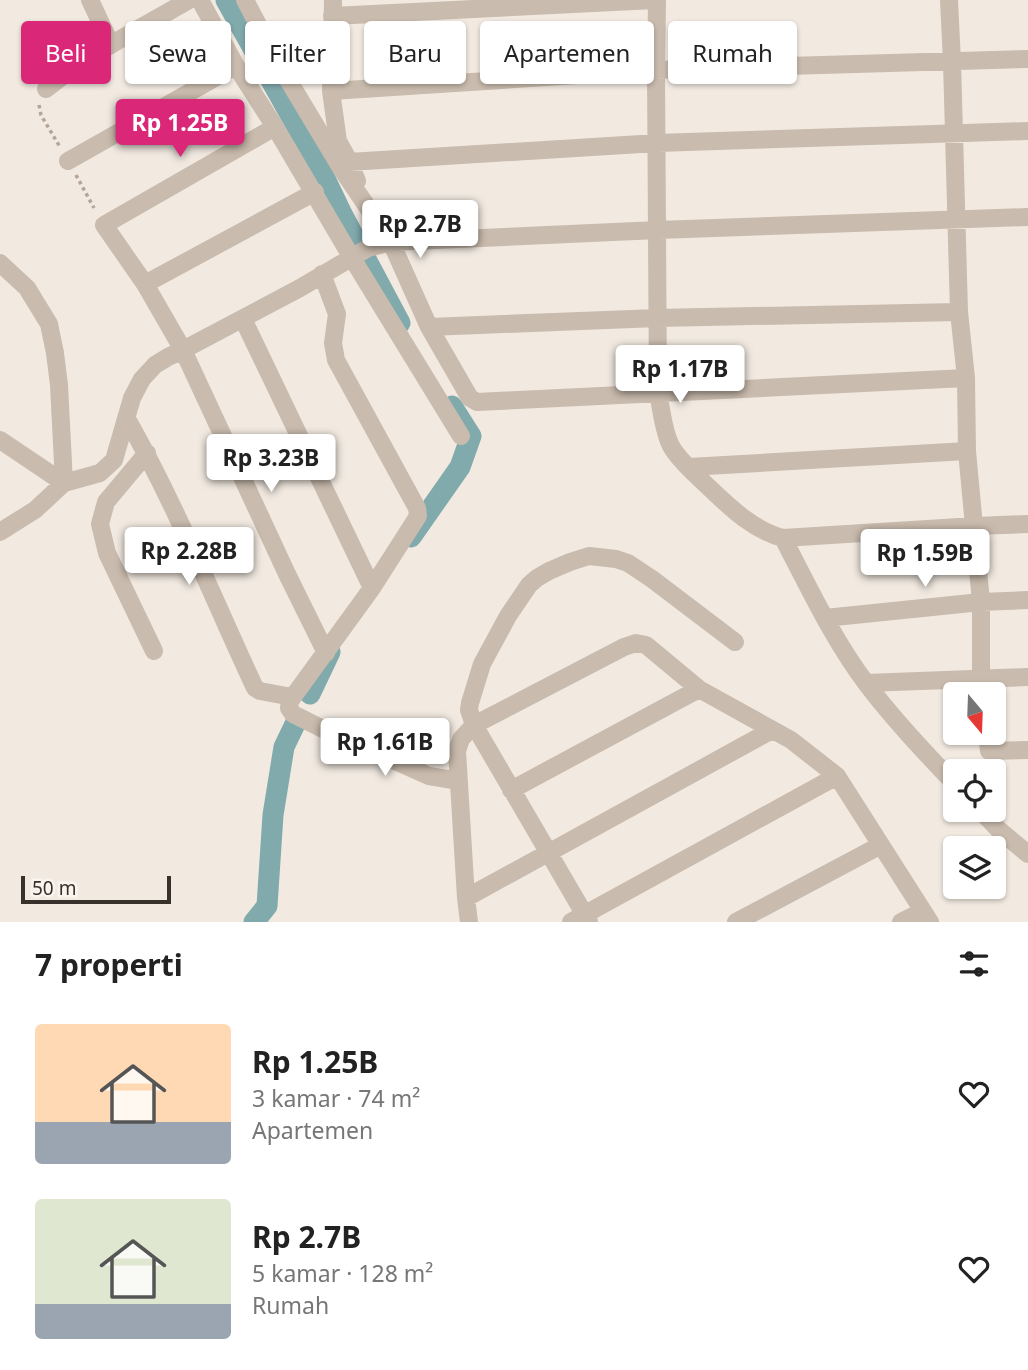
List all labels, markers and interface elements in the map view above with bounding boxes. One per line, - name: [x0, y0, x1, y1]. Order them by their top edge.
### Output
- chip: Beli: [21, 21, 111, 84]
- chip: Sewa: [125, 21, 231, 84]
- chip: Filter: [245, 21, 350, 84]
- chip: Baru: [364, 21, 466, 84]
- chip: Apartemen: [480, 21, 654, 84]
- chip: Rumah: [668, 21, 797, 84]
- pin: Rp 1.25B: [108, 100, 252, 159]
- text: Rp 1.25B: [132, 106, 228, 138]
- pin: Rp 2.7B: [355, 201, 485, 260]
- text: Rp 2.7B: [378, 207, 462, 239]
- pin: Rp 1.17B: [608, 346, 752, 405]
- text: Rp 1.17B: [632, 352, 728, 384]
- pin: Rp 3.23B: [199, 434, 343, 494]
- text: Rp 3.23B: [223, 441, 319, 473]
- pin: Rp 2.28B: [117, 528, 261, 587]
- pin: Rp 1.59B: [853, 530, 997, 589]
- text: Rp 2.28B: [141, 534, 237, 566]
- text: Rp 1.59B: [877, 536, 973, 568]
- north arrow: [943, 682, 1006, 746]
- map controls: [943, 682, 1006, 899]
- pin: Rp 1.61B: [313, 718, 457, 778]
- text: Rp 1.61B: [337, 725, 433, 757]
- button: locate: [943, 759, 1006, 822]
- button: layers: [943, 836, 1006, 899]
- scale bar: [21, 873, 172, 905]
- text: 50 m: [32, 875, 76, 901]
- text: 7 properti: [35, 944, 183, 985]
- icon: filters: [955, 945, 993, 983]
- text: Rp 1.25B: [252, 1041, 378, 1082]
- icon: home: [91, 1052, 175, 1136]
- icon: heart: [955, 1075, 993, 1113]
- text: 3 kamar · 74 m²: [252, 1082, 420, 1114]
- text: Apartemen: [252, 1114, 373, 1146]
- text: Rp 2.7B: [252, 1216, 361, 1257]
- icon: home: [91, 1227, 175, 1311]
- icon: heart: [955, 1250, 993, 1288]
- text: 5 kamar · 128 m²: [252, 1257, 433, 1289]
- text: Rumah: [252, 1289, 329, 1321]

